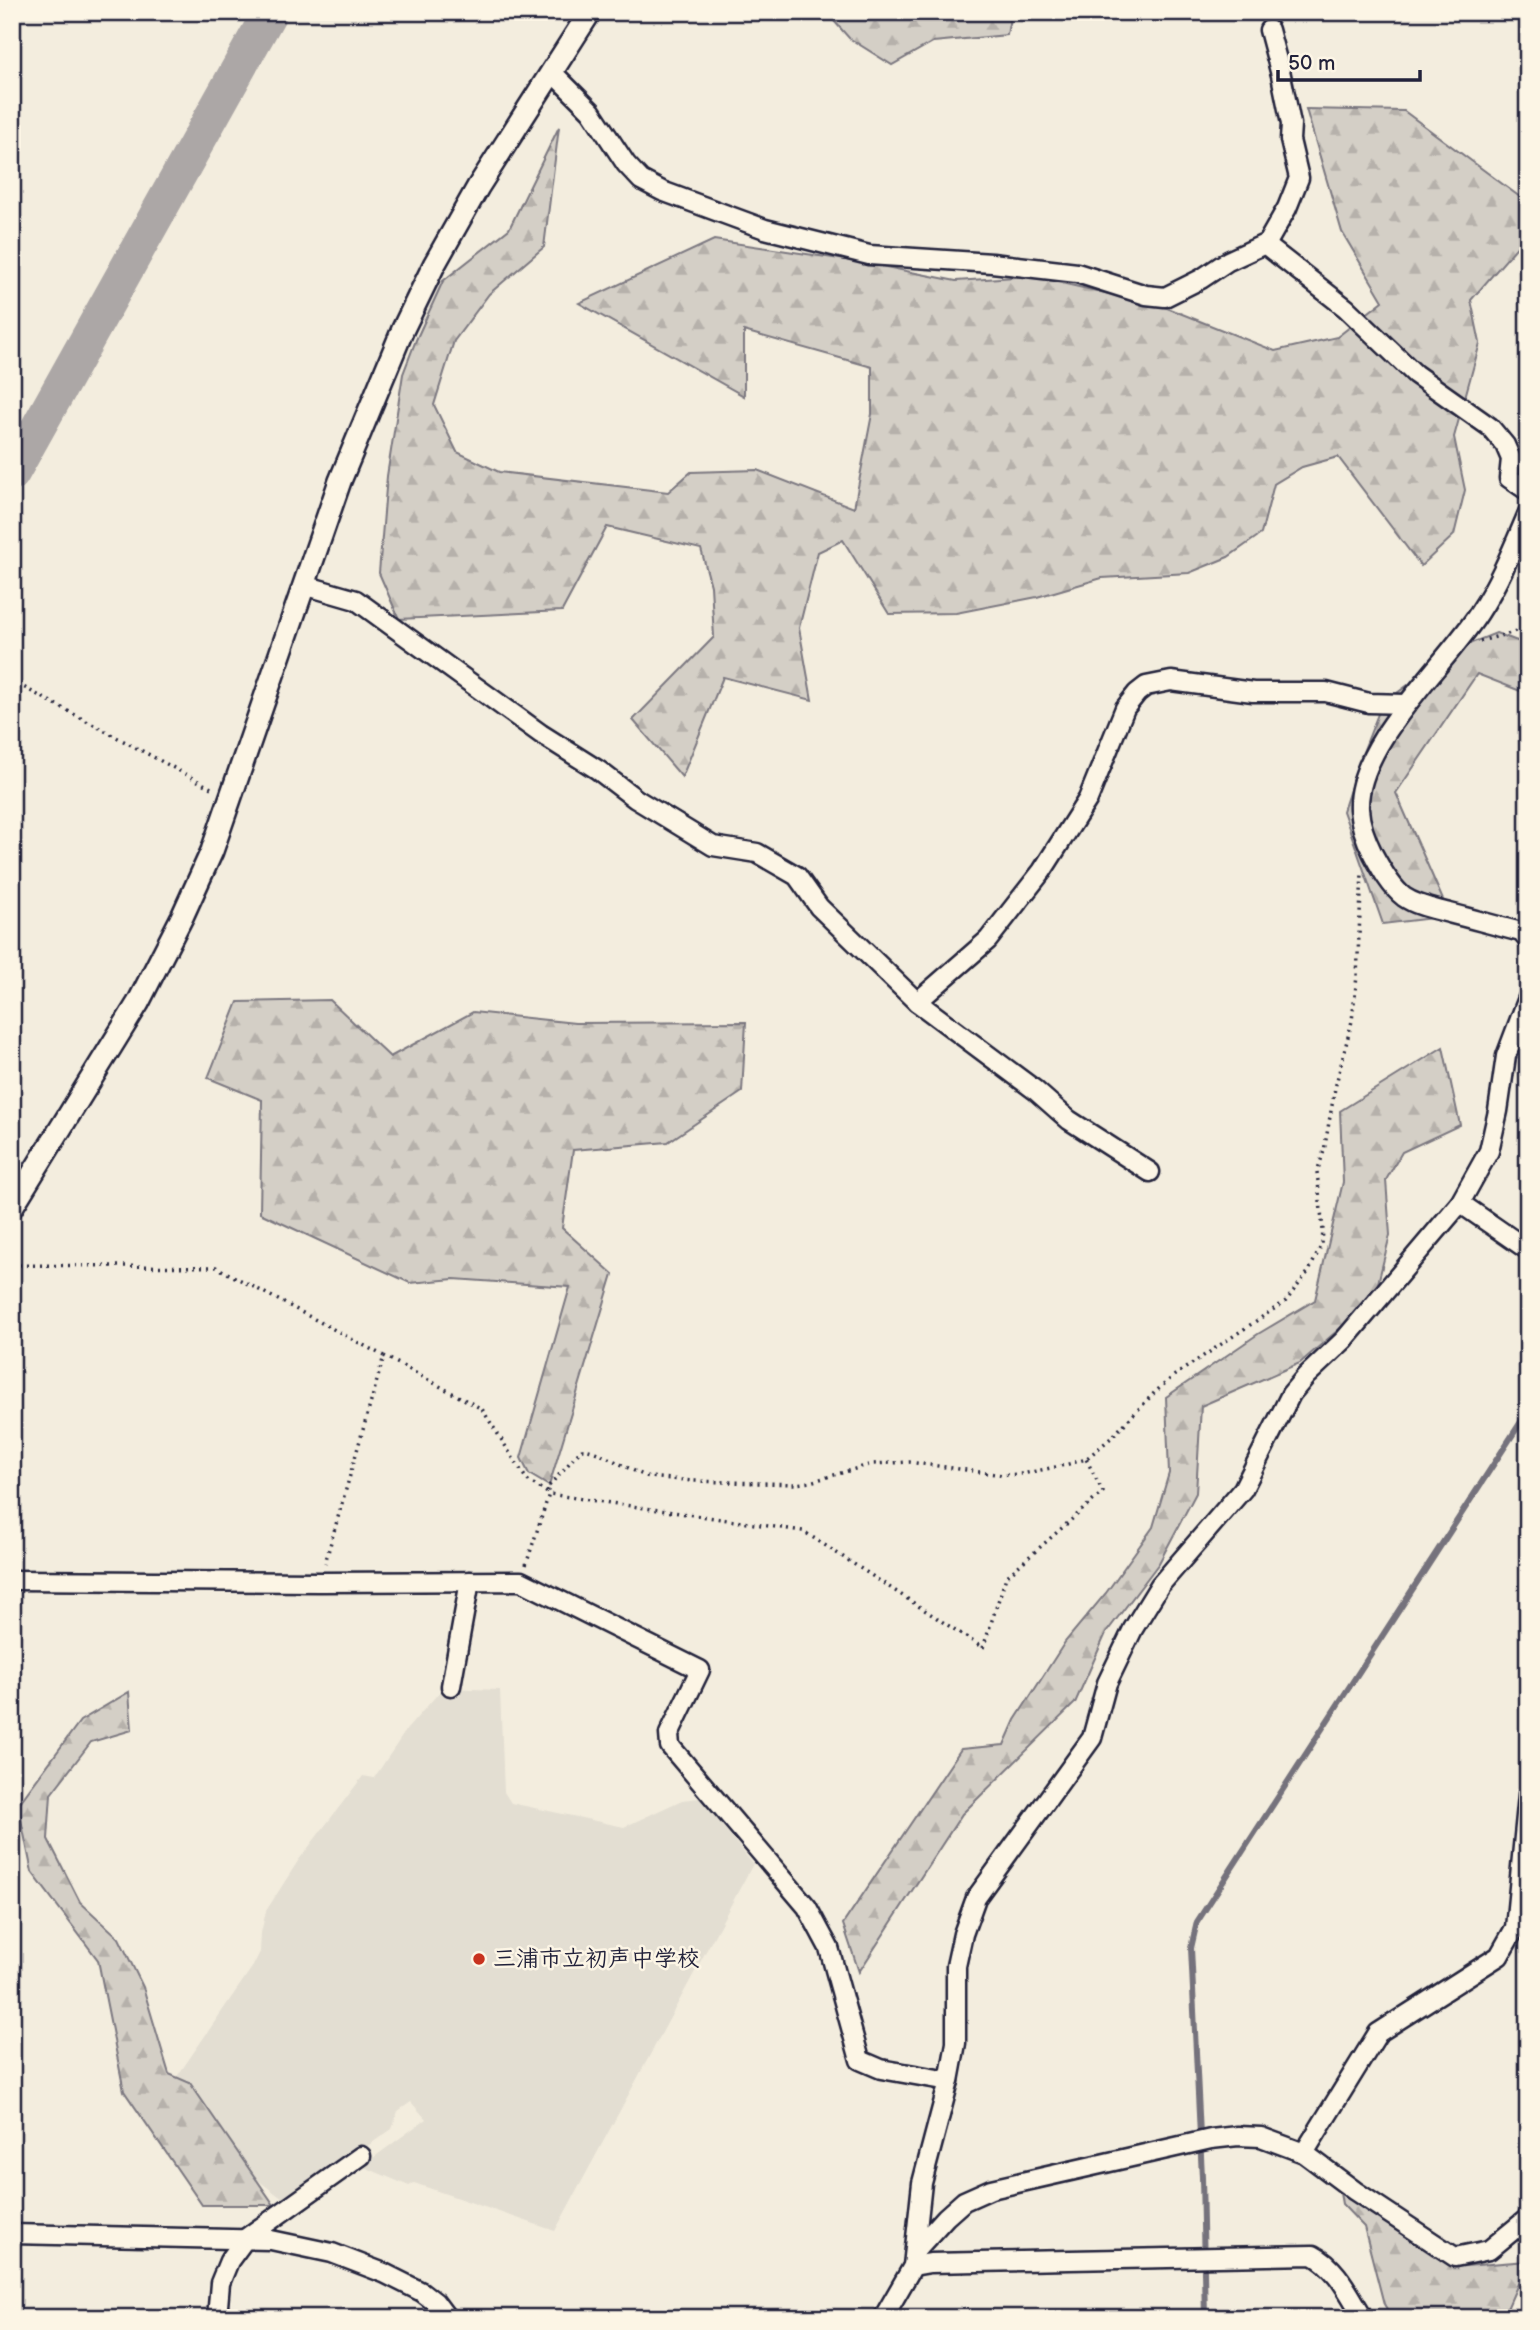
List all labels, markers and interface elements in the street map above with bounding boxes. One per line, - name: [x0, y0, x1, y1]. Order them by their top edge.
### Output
- scale bar: [1278, 38, 1419, 82]
- text: 50 m: [1288, 51, 1335, 76]
- place label: 三浦市立初声中学校: [493, 1945, 700, 1973]
- marker: 三浦市立初声中学校: [471, 1951, 487, 1967]

